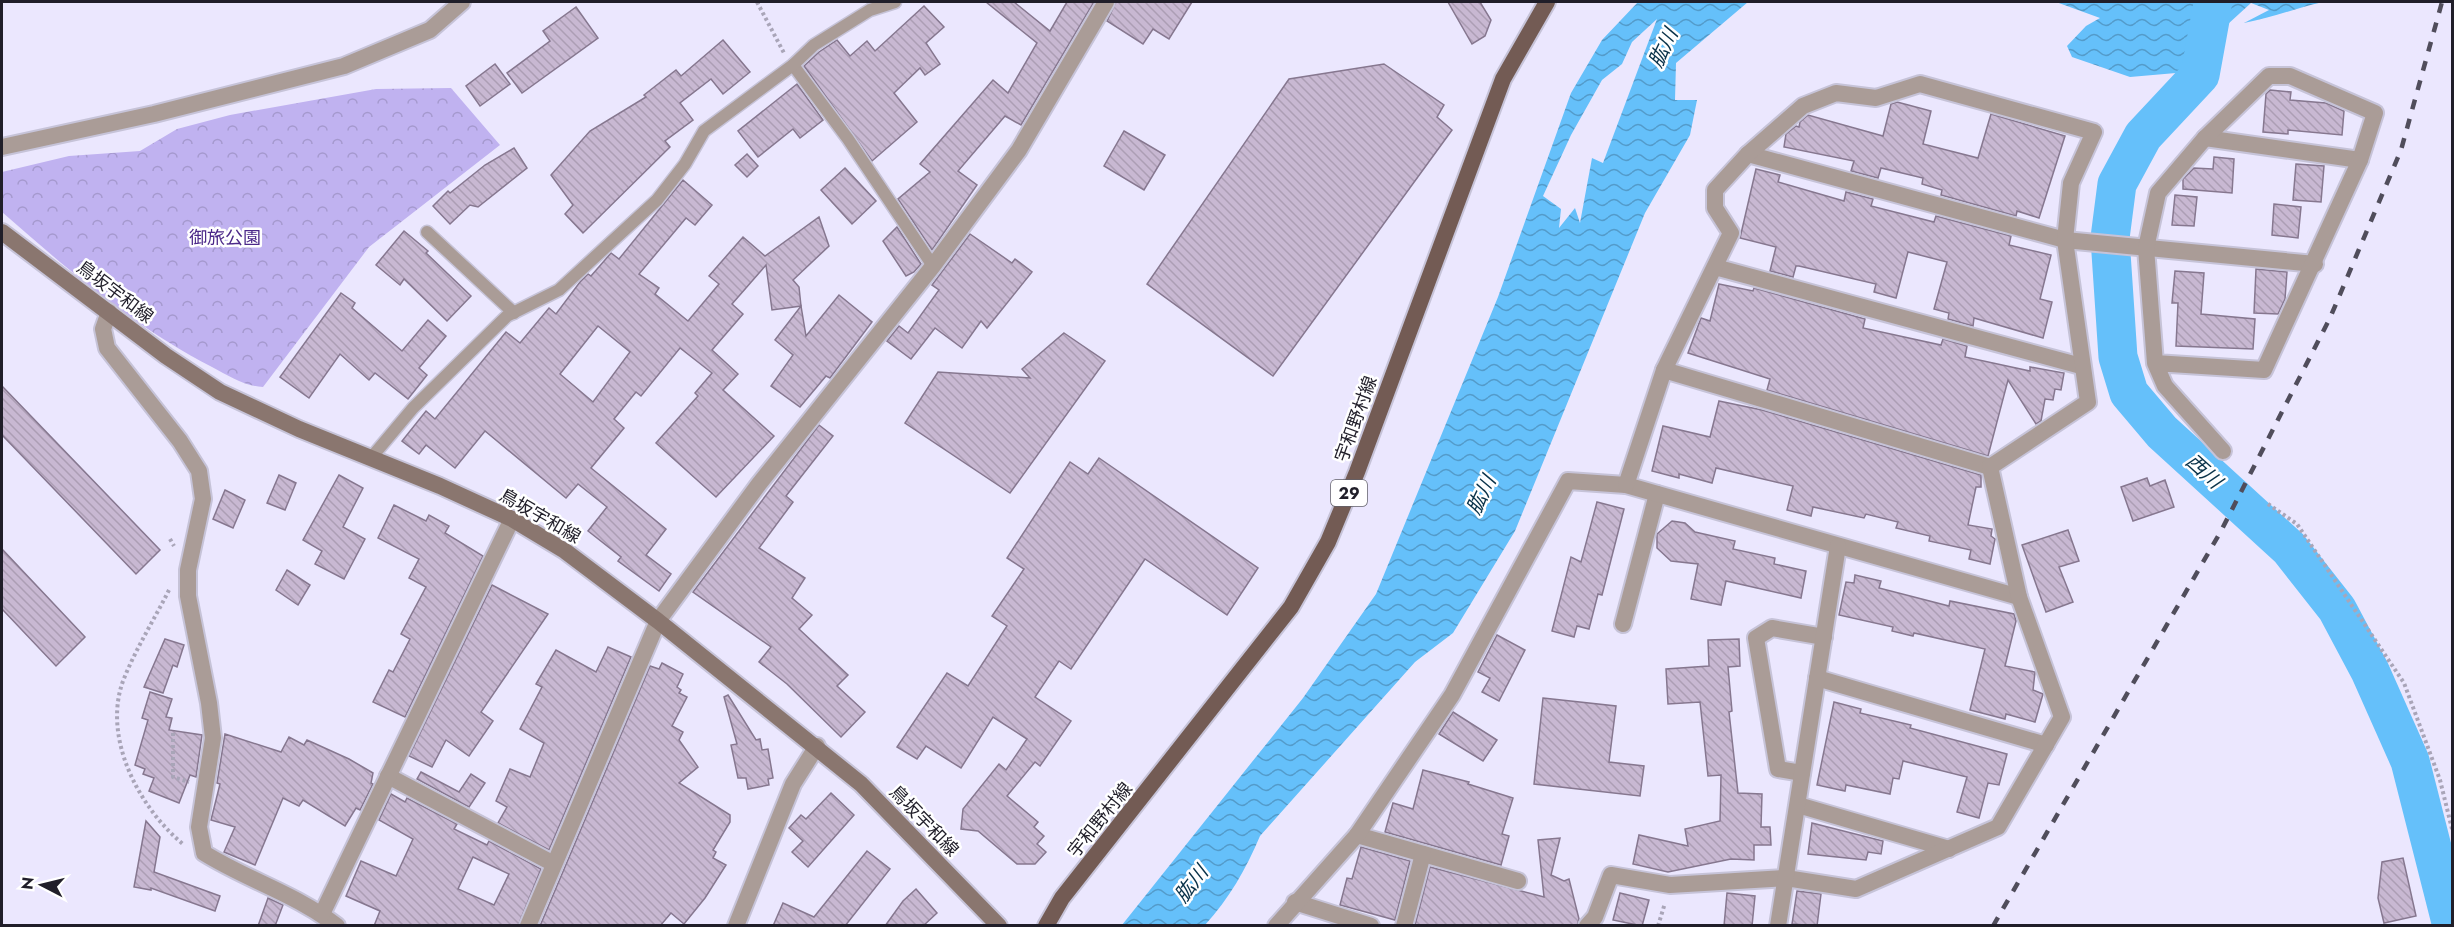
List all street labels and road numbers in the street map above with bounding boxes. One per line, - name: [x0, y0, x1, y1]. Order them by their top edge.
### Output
- street label: 鳥坂宇和線: [71, 255, 159, 329]
- street label: 宇和野村線: [1328, 372, 1384, 466]
- road number: 29: [1331, 480, 1367, 506]
- street label: 鳥坂宇和線: [495, 482, 585, 550]
- street label: 宇和野村線: [1062, 777, 1138, 863]
- street label: 鳥坂宇和線: [883, 780, 965, 862]

